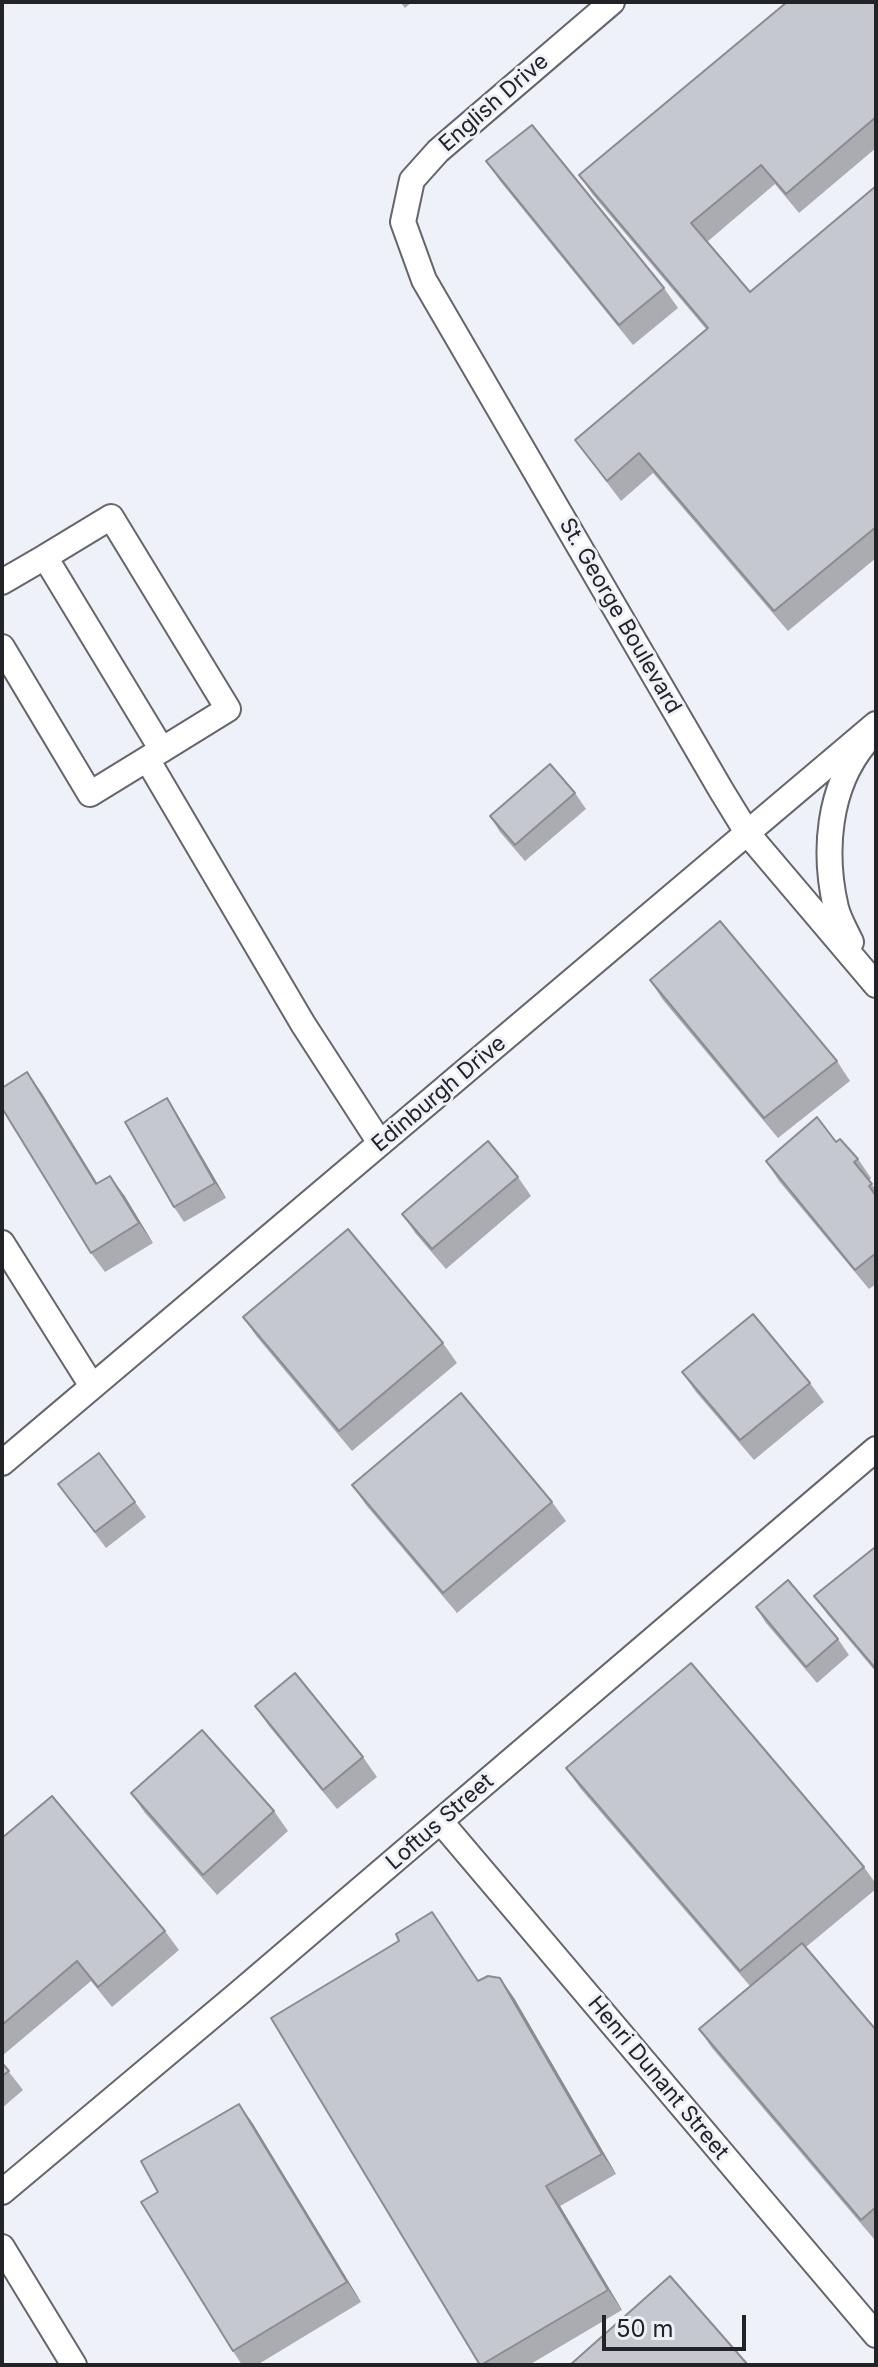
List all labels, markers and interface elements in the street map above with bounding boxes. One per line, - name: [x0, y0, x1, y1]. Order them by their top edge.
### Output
- street label: English Drive: [434, 49, 554, 157]
- street label: St. George Boulevard: [553, 514, 687, 718]
- street label: Edinburgh Drive: [367, 1030, 511, 1158]
- street label: Loftus Street: [381, 1768, 499, 1876]
- street label: Henri Dunant Street: [582, 1991, 734, 2165]
- scale bar: [606, 2299, 750, 2349]
- text: 50 m: [616, 2314, 674, 2343]

